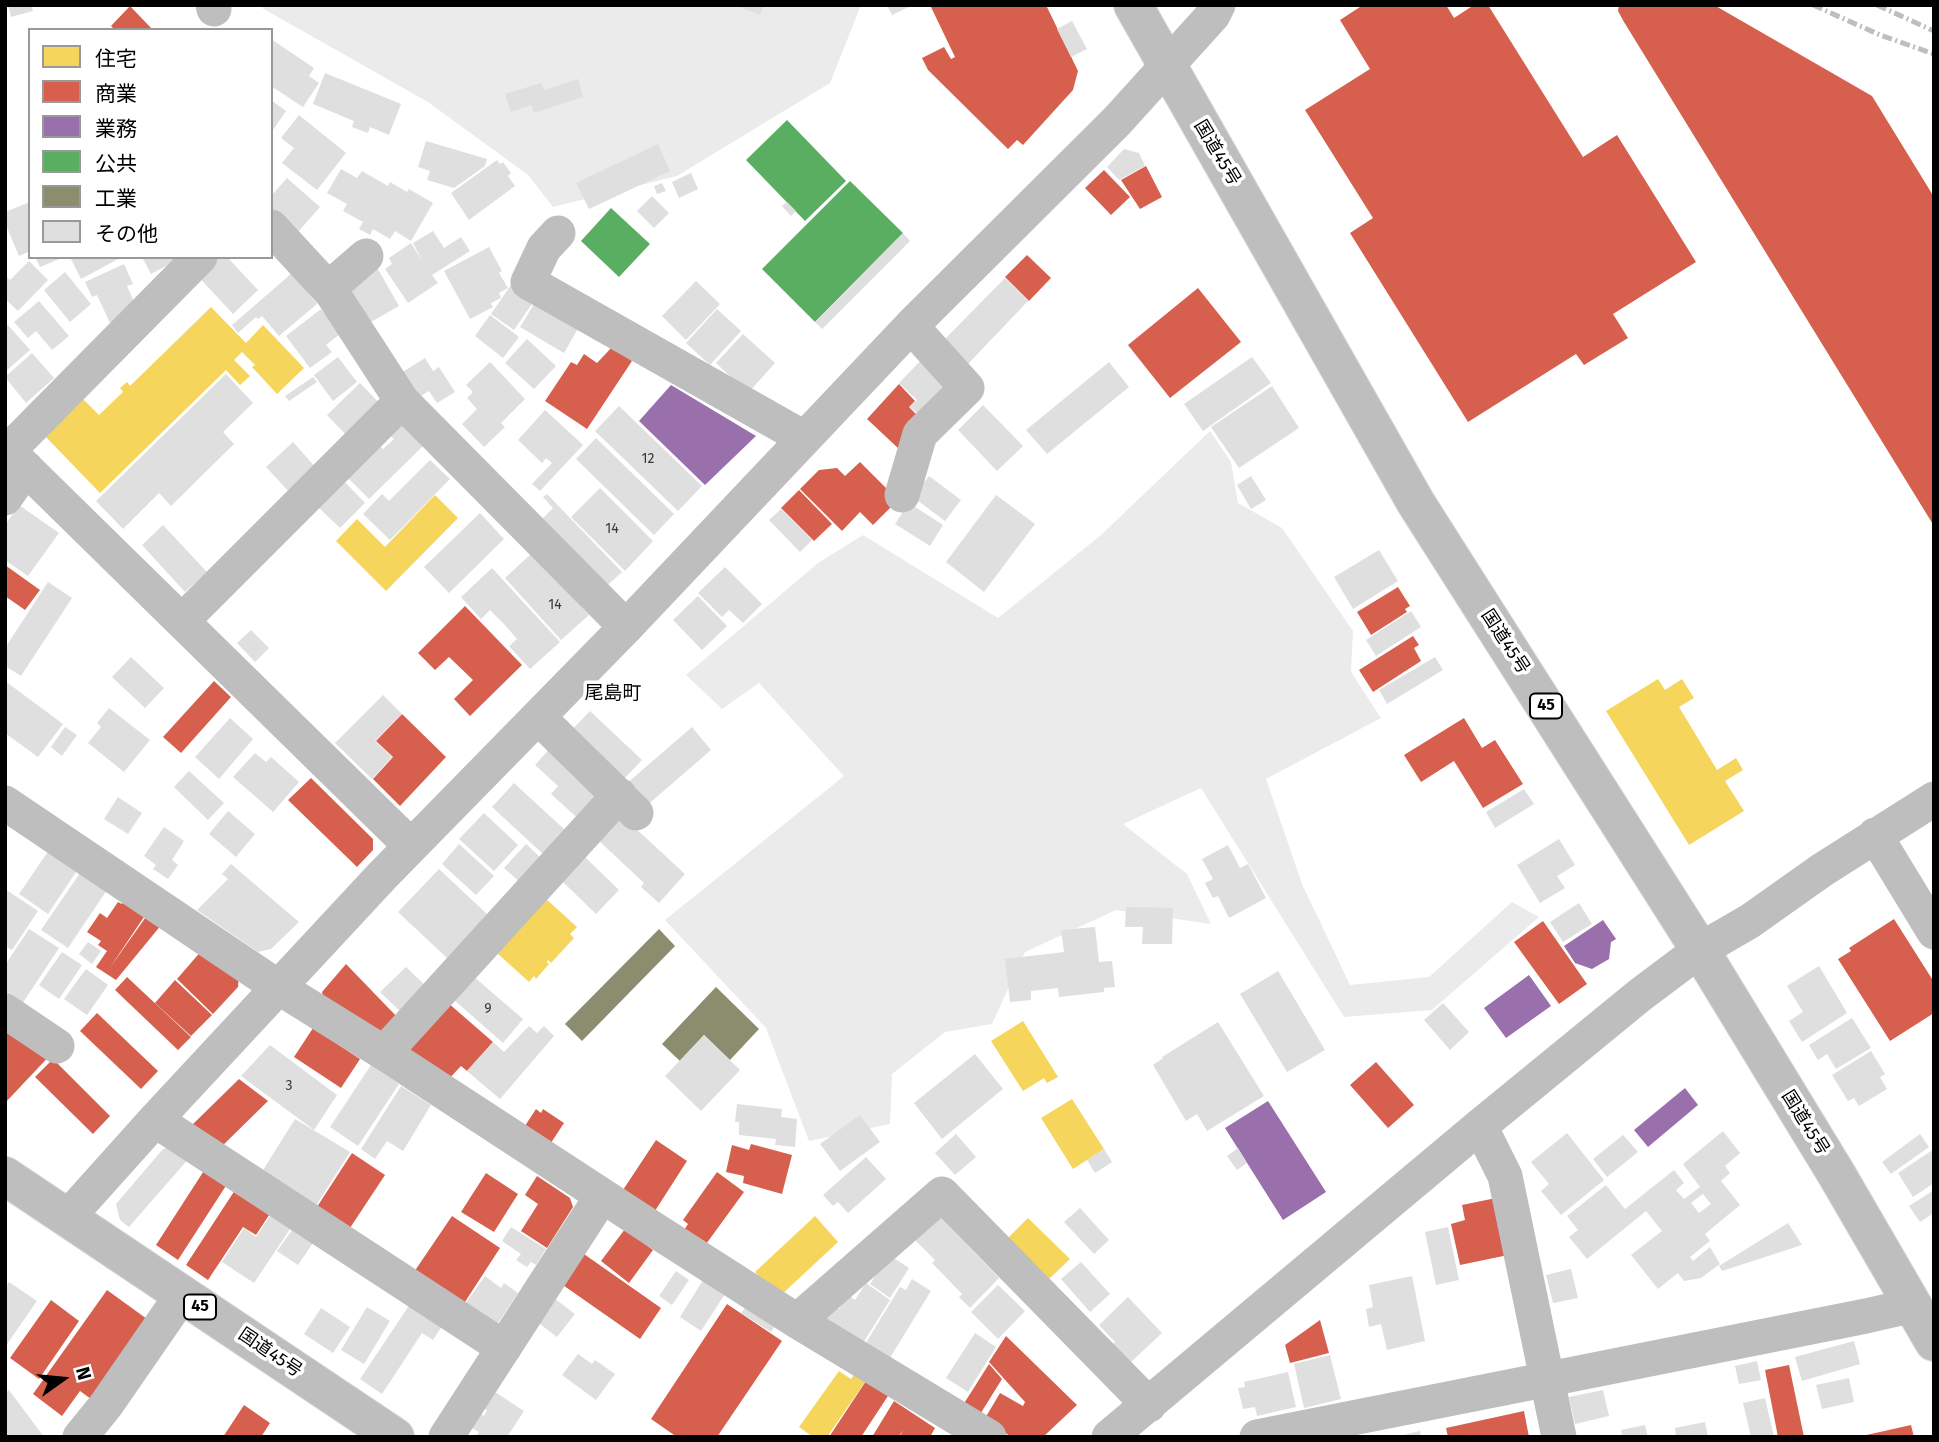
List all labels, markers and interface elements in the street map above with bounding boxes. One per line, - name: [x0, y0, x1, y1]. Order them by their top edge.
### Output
- legend: [28, 28, 273, 259]
- text: 住宅: [95, 46, 137, 72]
- text: 商業: [95, 81, 137, 107]
- text: 業務: [95, 116, 137, 142]
- street label: 国道45号: [1189, 116, 1245, 190]
- text: 公共: [95, 151, 137, 177]
- text: 工業: [95, 186, 137, 212]
- text: その他: [95, 221, 158, 247]
- house number: 12: [642, 451, 654, 467]
- house number: 14: [605, 521, 619, 537]
- house number: 14: [548, 597, 562, 613]
- street label: 国道45号: [1476, 606, 1534, 678]
- district label: 尾島町: [585, 683, 641, 705]
- road number: 45: [1530, 694, 1562, 719]
- house number: 9: [484, 1001, 492, 1017]
- house number: 3: [286, 1078, 292, 1094]
- street label: 国道45号: [1777, 1087, 1833, 1159]
- road number: 45: [184, 1294, 216, 1320]
- street label: 国道45号: [234, 1324, 306, 1382]
- north arrow: [28, 1344, 98, 1414]
- text: N: [71, 1364, 97, 1382]

